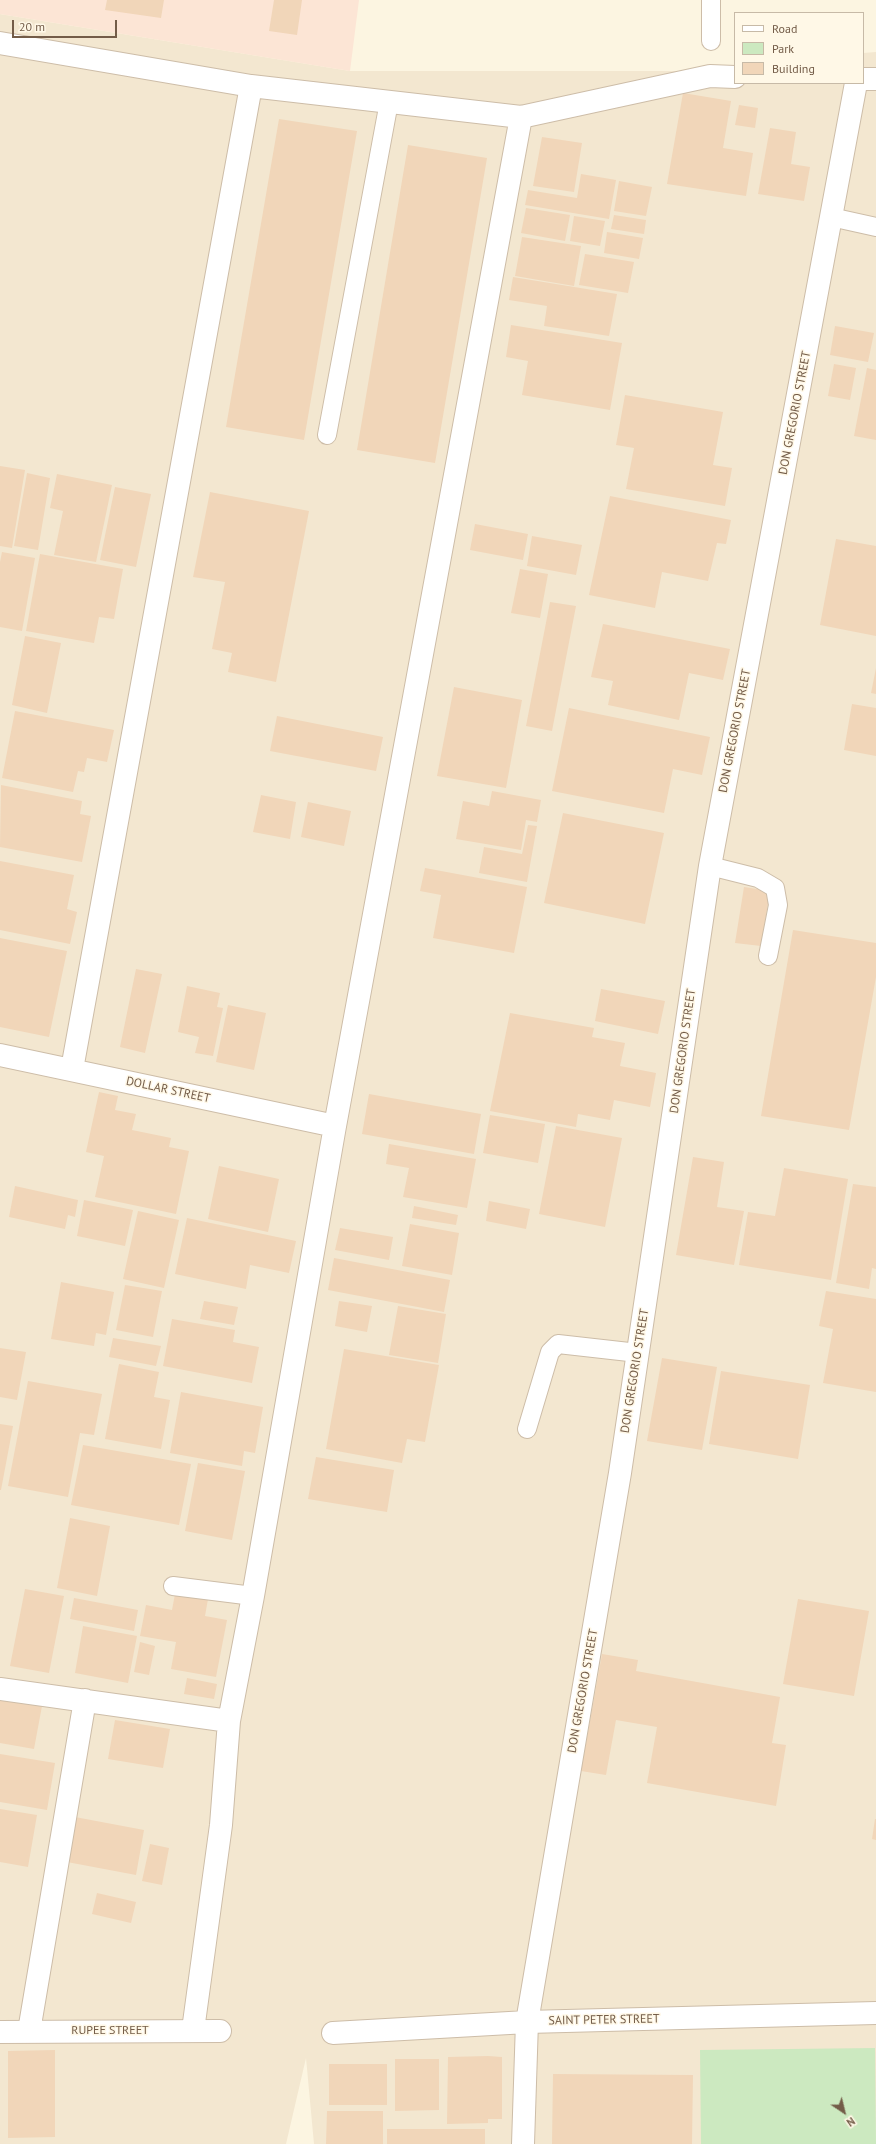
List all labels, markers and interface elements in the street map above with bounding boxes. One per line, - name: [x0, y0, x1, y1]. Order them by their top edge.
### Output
- scale bar: [14, 12, 119, 38]
- legend: [734, 12, 864, 84]
- text: 20 m: [19, 19, 45, 34]
- text: Road: [772, 21, 797, 36]
- text: Park: [772, 41, 794, 56]
- text: Building: [772, 61, 815, 76]
- street label: DON GREGORIO STREET: [776, 350, 814, 476]
- street label: DON GREGORIO STREET: [716, 668, 754, 794]
- street label: DON GREGORIO STREET: [667, 988, 699, 1114]
- street label: DOLLAR STREET: [125, 1074, 211, 1106]
- street label: DON GREGORIO STREET: [618, 1308, 652, 1434]
- street label: DON GREGORIO STREET: [565, 1628, 601, 1754]
- street label: SAINT PETER STREET: [548, 2012, 660, 2028]
- street label: RUPEE STREET: [71, 2024, 149, 2038]
- north arrow: [824, 2092, 864, 2132]
- text: N: [844, 2114, 858, 2130]

